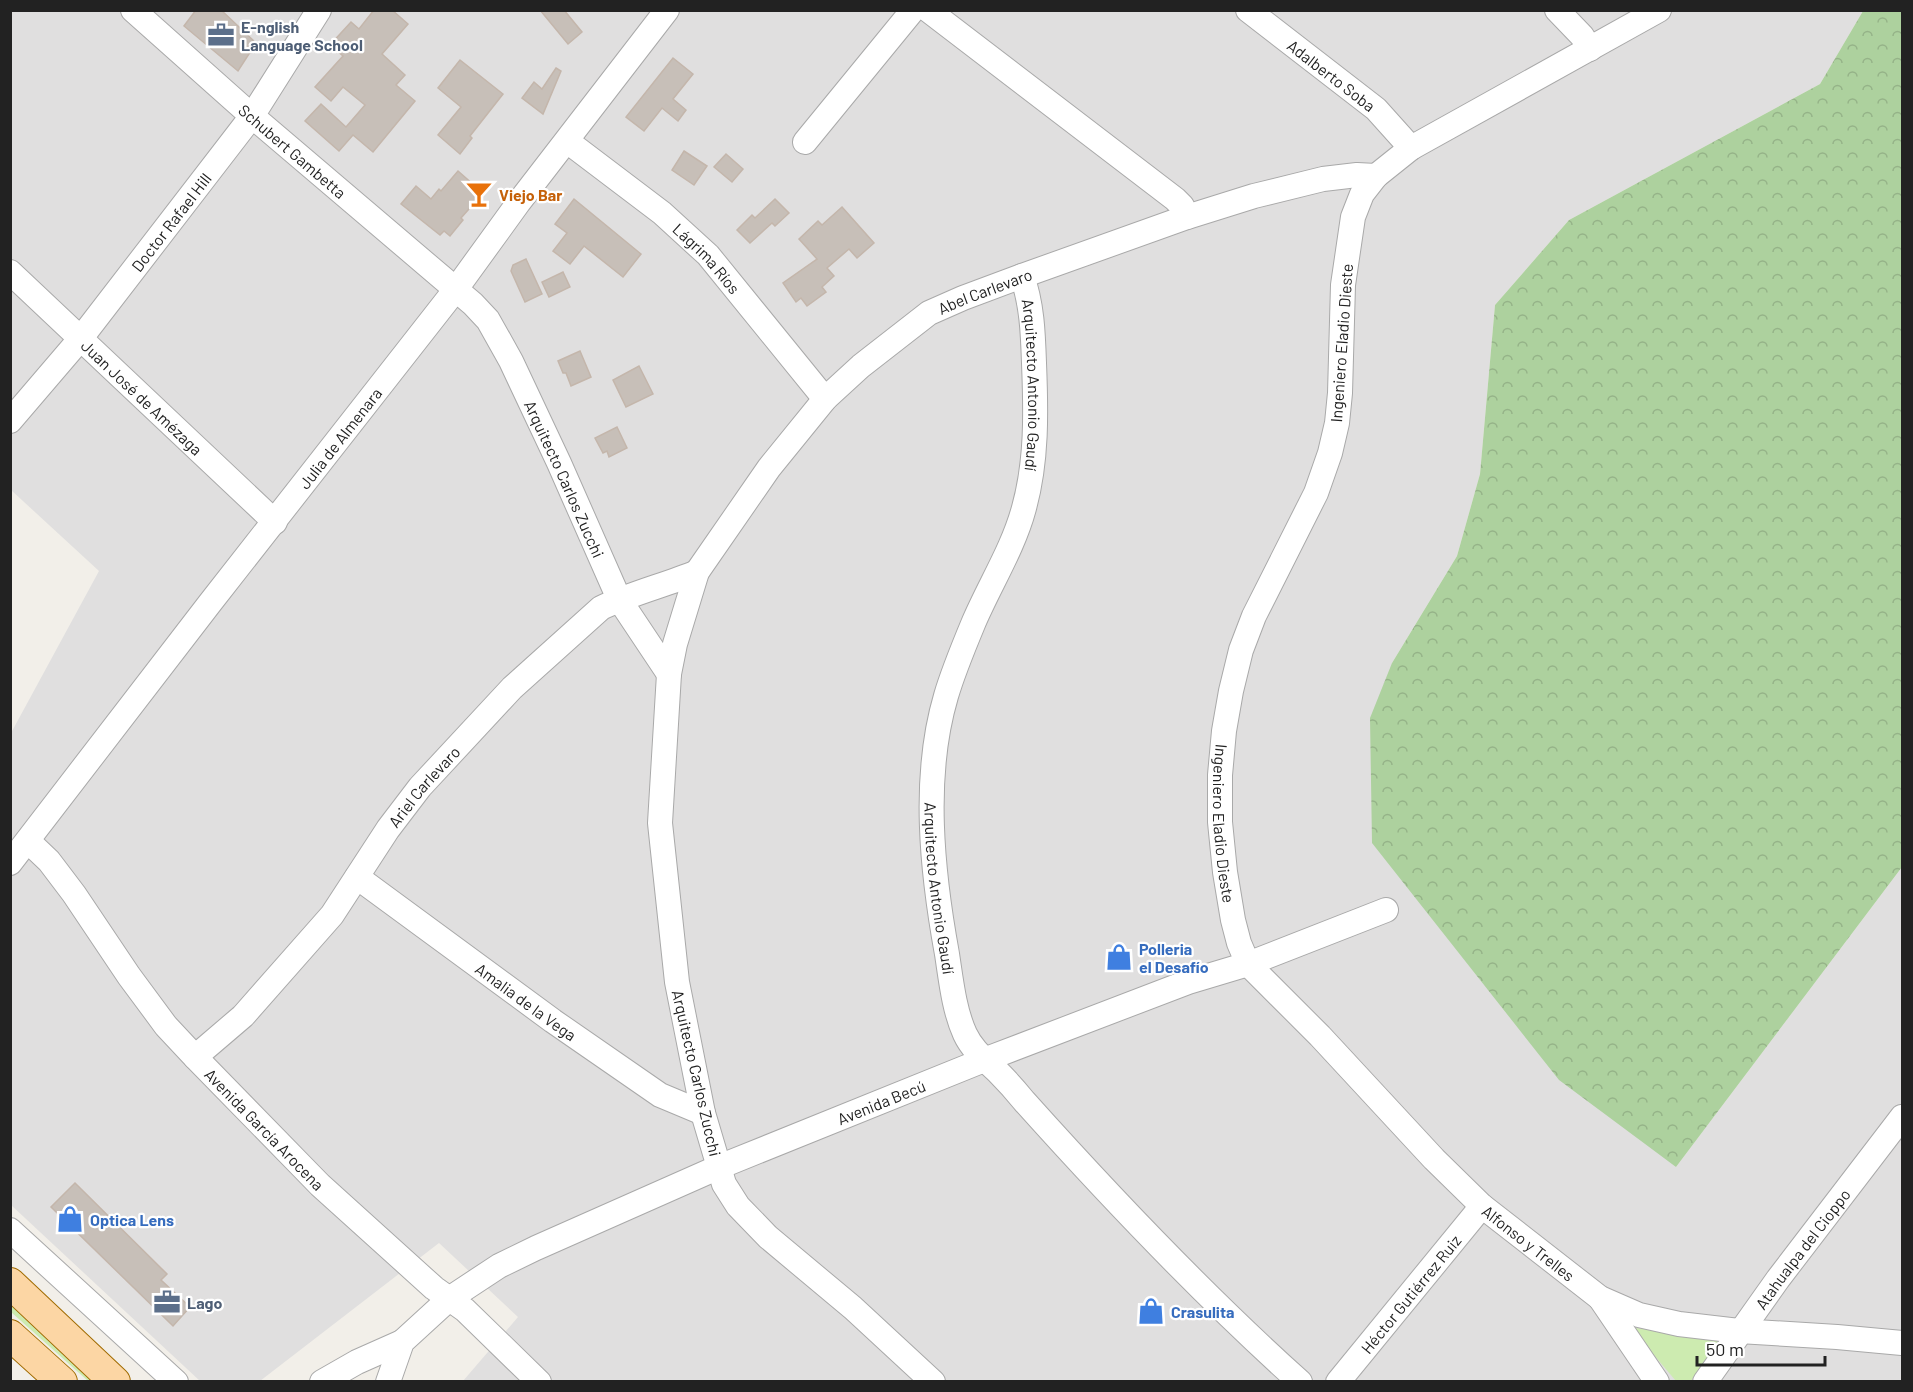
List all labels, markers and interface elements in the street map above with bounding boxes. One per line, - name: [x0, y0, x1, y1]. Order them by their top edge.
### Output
- place label: E-nglish Language School: [241, 17, 363, 54]
- office icon: E-nglish Language School: [206, 20, 236, 50]
- street label: Adalberto Soba: [1284, 35, 1380, 115]
- street label: Schubert Gambetta: [235, 100, 350, 202]
- street label: Doctor Rafael Hill: [127, 169, 214, 275]
- bar icon: Viejo Bar: [464, 179, 494, 209]
- place label: Viejo Bar: [499, 185, 562, 204]
- street label: Lágrima Ríos: [669, 219, 745, 297]
- street label: Ingeniero Eladio Dieste: [1326, 263, 1356, 423]
- street label: Abel Carlevaro: [935, 264, 1034, 318]
- street label: Arquitecto Antonio Gaudí: [1019, 297, 1045, 473]
- street label: Juan José de Amézaga: [78, 335, 207, 458]
- street label: Julia de Almenara: [294, 383, 385, 492]
- street label: Arquitecto Carlos Zucchi: [521, 397, 609, 560]
- street label: Ariel Carlevaro: [384, 742, 463, 831]
- street label: Ingeniero Eladio Dieste: [1211, 743, 1239, 904]
- street label: Arquitecto Antonio Gaudí: [922, 802, 959, 976]
- place label: Polleria el Desafío: [1139, 939, 1209, 976]
- shop icon: Polleria el Desafío: [1104, 942, 1134, 972]
- street label: Amalia de la Vega: [472, 958, 580, 1044]
- street label: Arquitecto Carlos Zucchi: [669, 988, 725, 1158]
- street label: Avenida García Arocena: [201, 1064, 329, 1193]
- street label: Avenida Becú: [834, 1075, 928, 1128]
- street label: Atahualpa del Cioppo: [1750, 1185, 1853, 1312]
- street label: Alfonso y Trelles: [1479, 1201, 1579, 1284]
- shop icon: Optica Lens: [55, 1204, 85, 1234]
- place label: Optica Lens: [90, 1210, 174, 1229]
- street label: Héctor Gutiérrez Ruiz: [1356, 1231, 1464, 1357]
- office icon: Lago: [152, 1287, 182, 1317]
- place label: Lago: [187, 1293, 222, 1312]
- shop icon: Crasulita: [1136, 1296, 1166, 1326]
- place label: Crasulita: [1171, 1302, 1234, 1321]
- scale bar: [1697, 1329, 1824, 1367]
- text: 50 m: [1706, 1338, 1744, 1360]

